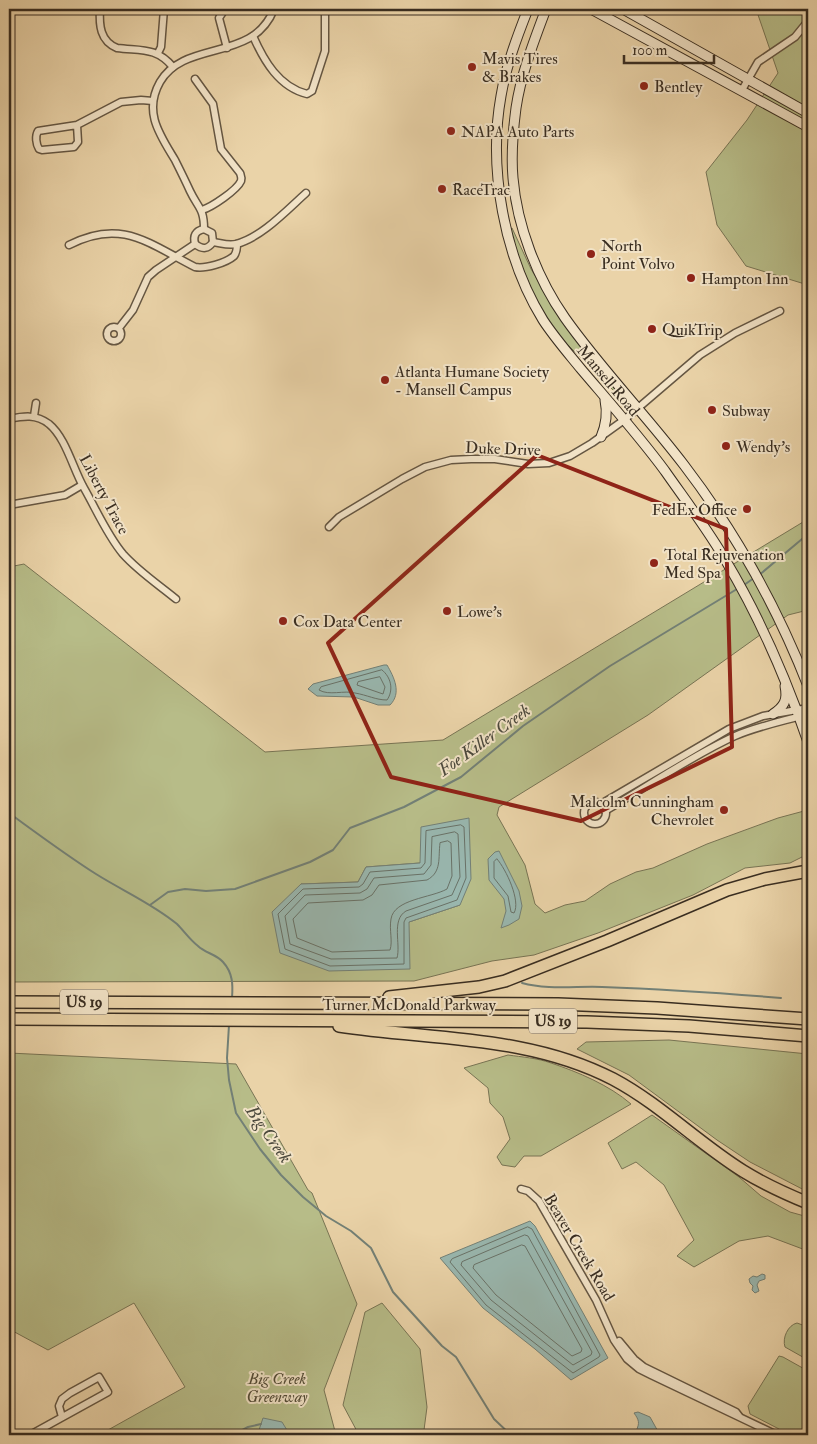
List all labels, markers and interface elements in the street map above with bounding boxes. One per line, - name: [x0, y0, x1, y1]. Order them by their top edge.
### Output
- scale bar: [624, 32, 714, 64]
- text: 100 m: [632, 41, 668, 60]
- place label: Mavis Tires & Brakes: [482, 49, 558, 87]
- marker: Mavis Tires & Brakes: [466, 61, 478, 73]
- place label: Bentley: [654, 77, 703, 97]
- marker: Bentley: [638, 80, 650, 92]
- place label: NAPA Auto Parts: [461, 122, 574, 142]
- marker: NAPA Auto Parts: [445, 125, 457, 137]
- place label: RaceTrac: [452, 180, 511, 200]
- marker: RaceTrac: [436, 183, 448, 195]
- place label: North Point Volvo: [601, 236, 675, 274]
- marker: North Point Volvo: [585, 248, 597, 260]
- place label: Hampton Inn: [701, 269, 789, 290]
- marker: Hampton Inn: [685, 272, 697, 284]
- place label: QuikTrip: [662, 320, 723, 341]
- marker: QuikTrip: [646, 323, 658, 335]
- street label: Mansell Road: [572, 341, 644, 421]
- place label: Atlanta Humane Society - Mansell Campus: [394, 362, 550, 401]
- marker: Atlanta Humane Society - Mansell Campus: [379, 374, 391, 386]
- place label: Subway: [722, 401, 771, 421]
- marker: Subway: [706, 404, 718, 416]
- place label: Wendy's: [735, 437, 790, 457]
- street label: Duke Drive: [465, 438, 541, 460]
- marker: Wendy's: [720, 440, 732, 452]
- street label: Liberty Trace: [75, 451, 134, 538]
- place label: FedEx Office: [652, 500, 737, 520]
- marker: FedEx Office: [741, 503, 753, 515]
- place label: Total Rejuvenation Med Spa: [664, 545, 784, 584]
- marker: Total Rejuvenation Med Spa: [648, 557, 660, 569]
- place label: Lowe's: [457, 602, 502, 622]
- marker: Lowe's: [441, 605, 453, 617]
- place label: Cox Data Center: [293, 612, 402, 632]
- marker: Cox Data Center: [277, 615, 289, 627]
- water label: Foe Killer Creek: [433, 699, 535, 782]
- place label: Malcolm Cunningham Chevrolet: [570, 792, 715, 830]
- marker: Malcolm Cunningham Chevrolet: [718, 804, 730, 816]
- road number: US 19: [60, 990, 108, 1014]
- street label: Turner McDonald Parkway: [322, 995, 497, 1015]
- road number: US 19: [529, 1008, 577, 1034]
- water label: Big Creek: [240, 1100, 297, 1168]
- street label: Beaver Creek Road: [539, 1190, 619, 1305]
- park label: Big Creek Greenway: [246, 1369, 308, 1407]

